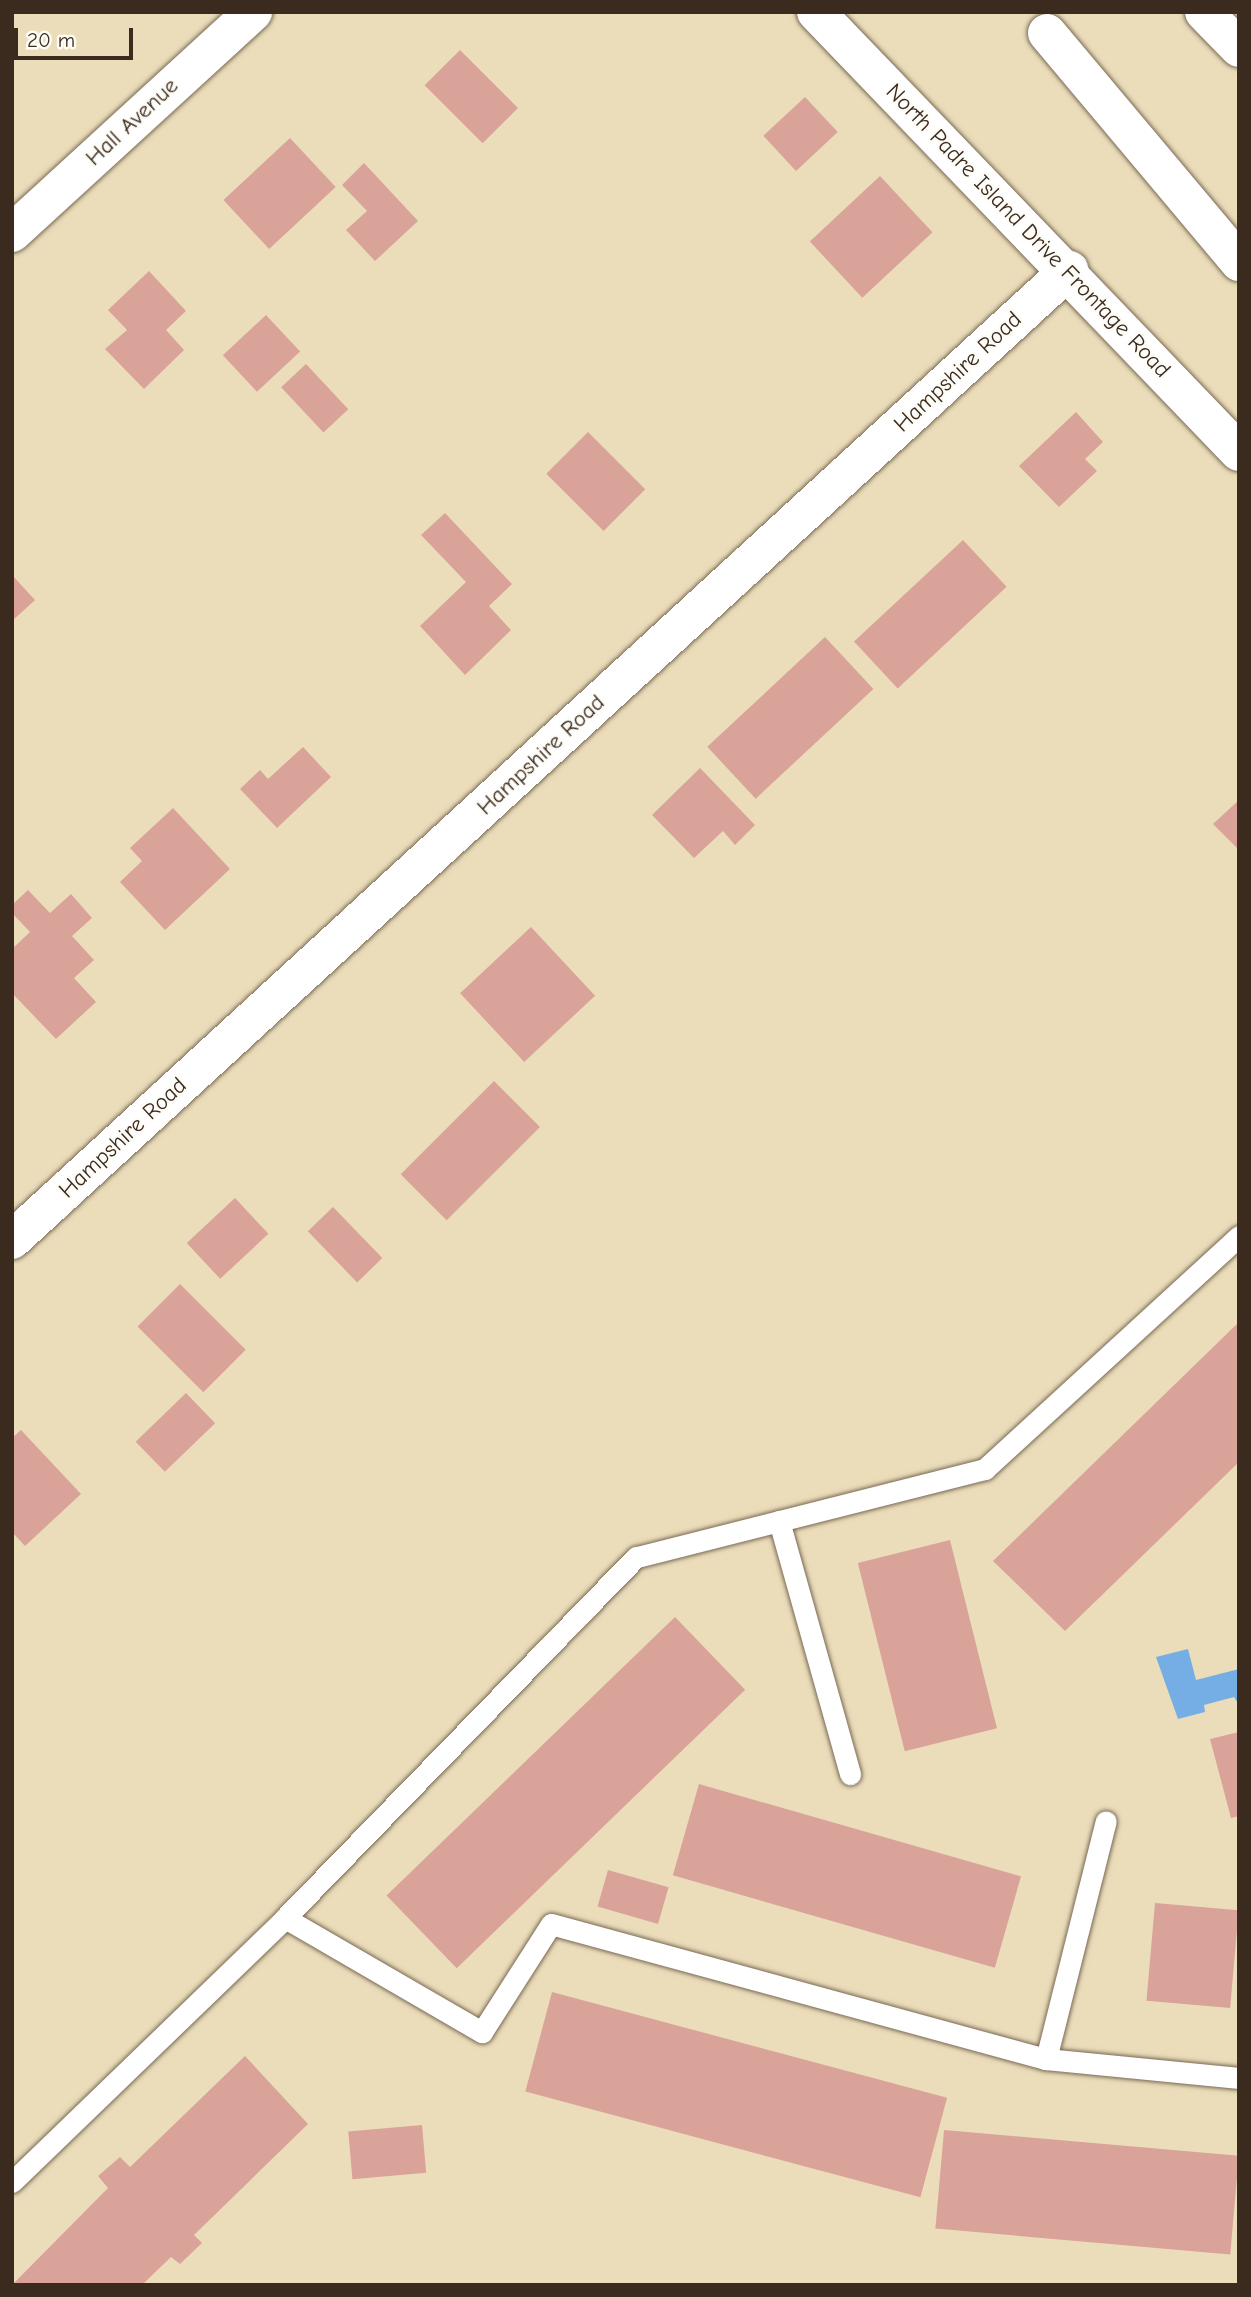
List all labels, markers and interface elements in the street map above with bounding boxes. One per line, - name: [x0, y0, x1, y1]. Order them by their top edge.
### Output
- scale bar: [18, 14, 136, 58]
- text: 20 m: [27, 28, 75, 52]
- street label: Hall Avenue: [80, 72, 184, 172]
- street label: North Padre Island Drive Frontage Road: [880, 78, 1176, 384]
- street label: Hampshire Road: [889, 306, 1027, 438]
- street label: Hampshire Road: [472, 689, 610, 821]
- street label: Hampshire Road: [54, 1072, 192, 1204]

